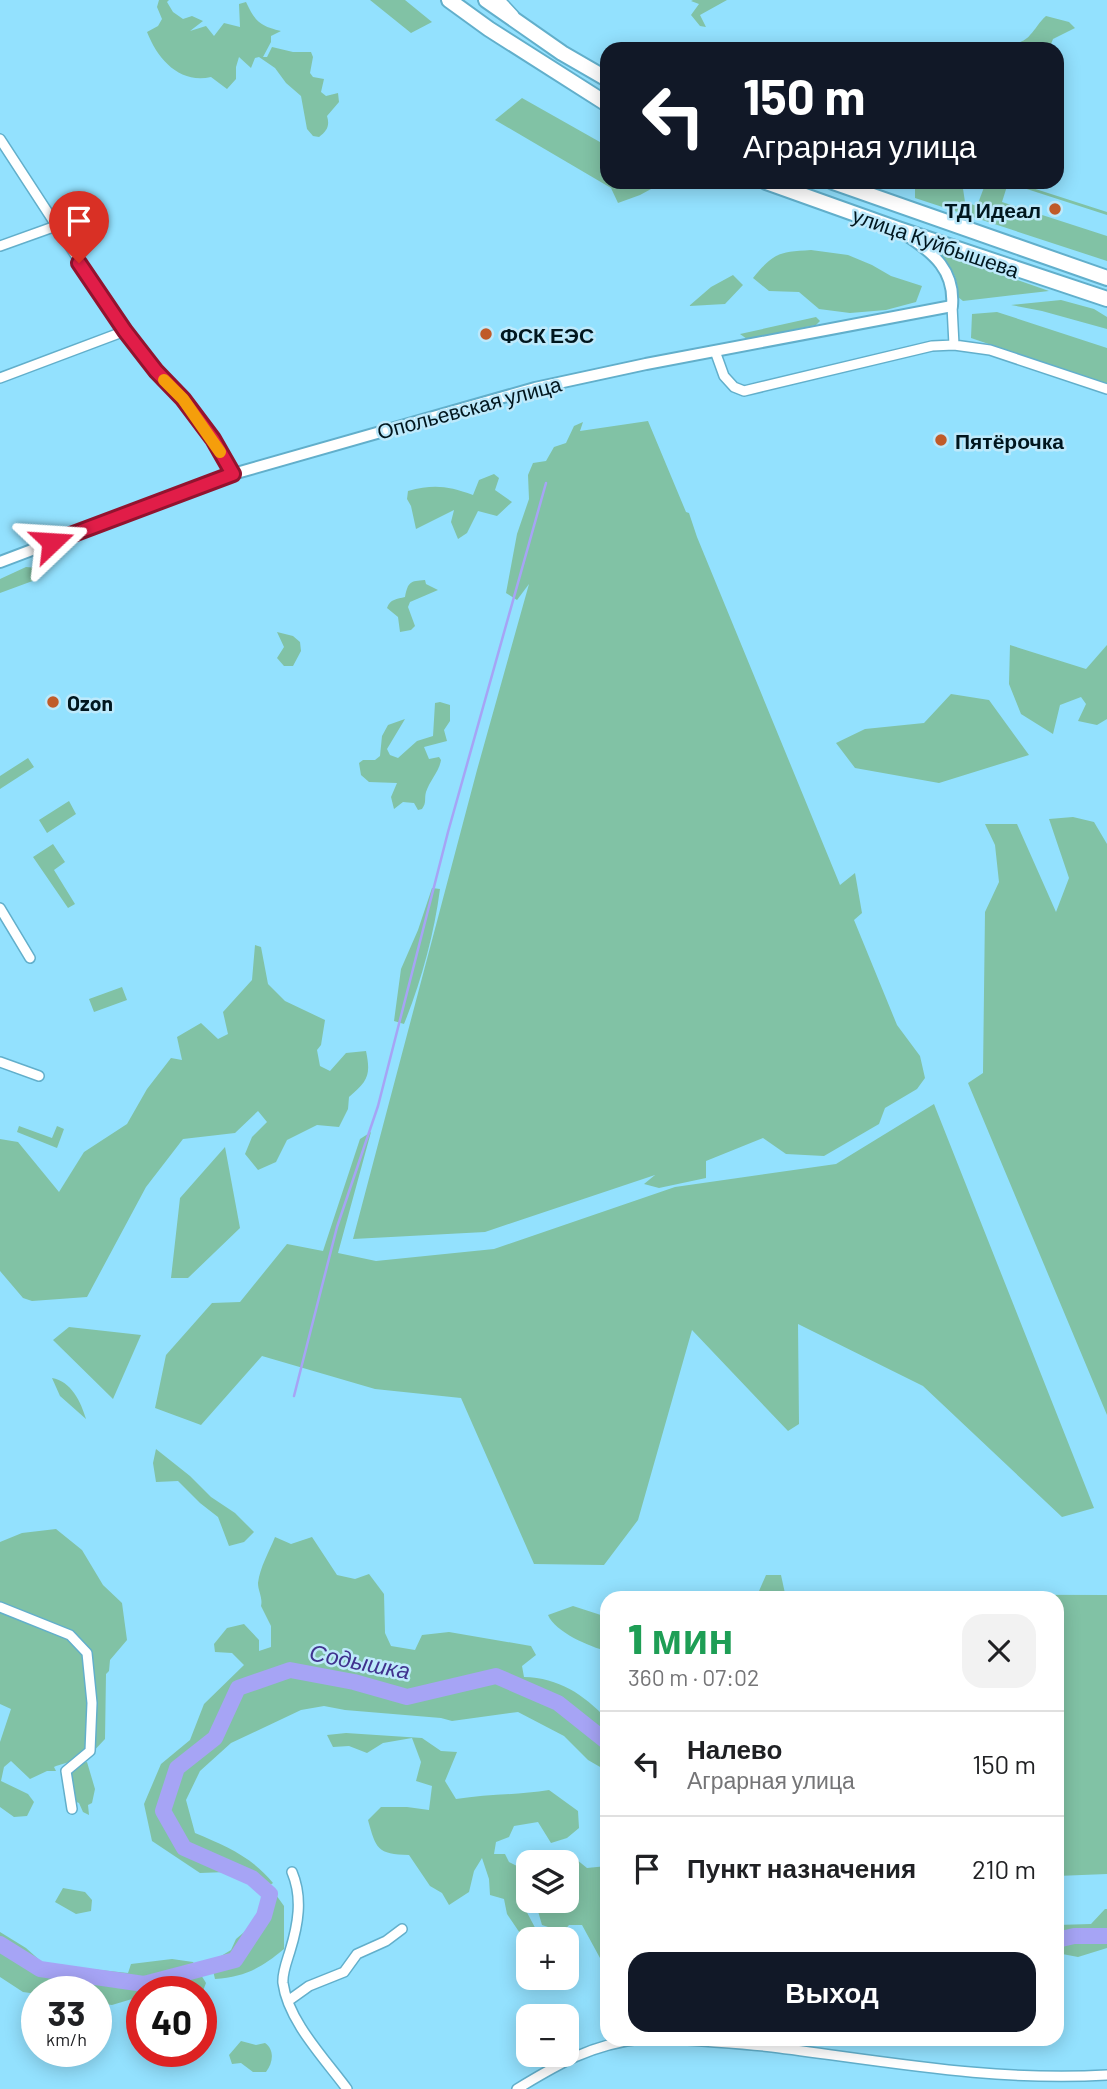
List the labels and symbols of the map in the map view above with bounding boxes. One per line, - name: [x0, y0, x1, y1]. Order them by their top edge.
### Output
- pin: [49, 191, 109, 263]
- place label: ТД Идеал: [944, 197, 1041, 222]
- marker: ТД Идеал: [1047, 201, 1063, 217]
- street label: улица Куйбышева: [849, 202, 1023, 282]
- place label: ФСК ЕЭС: [500, 322, 594, 347]
- marker: ФСК ЕЭС: [478, 326, 494, 342]
- street label: Опольевская улица: [374, 370, 564, 444]
- place label: Пятёрочка: [955, 428, 1064, 453]
- marker: Пятёрочка: [933, 432, 949, 448]
- position arrow: [15, 505, 89, 579]
- place label: Ozon: [67, 690, 113, 715]
- marker: Ozon: [45, 694, 61, 710]
- water label: Содышка: [307, 1638, 413, 1684]
- speed limit sign: 40: [126, 1976, 217, 2067]

